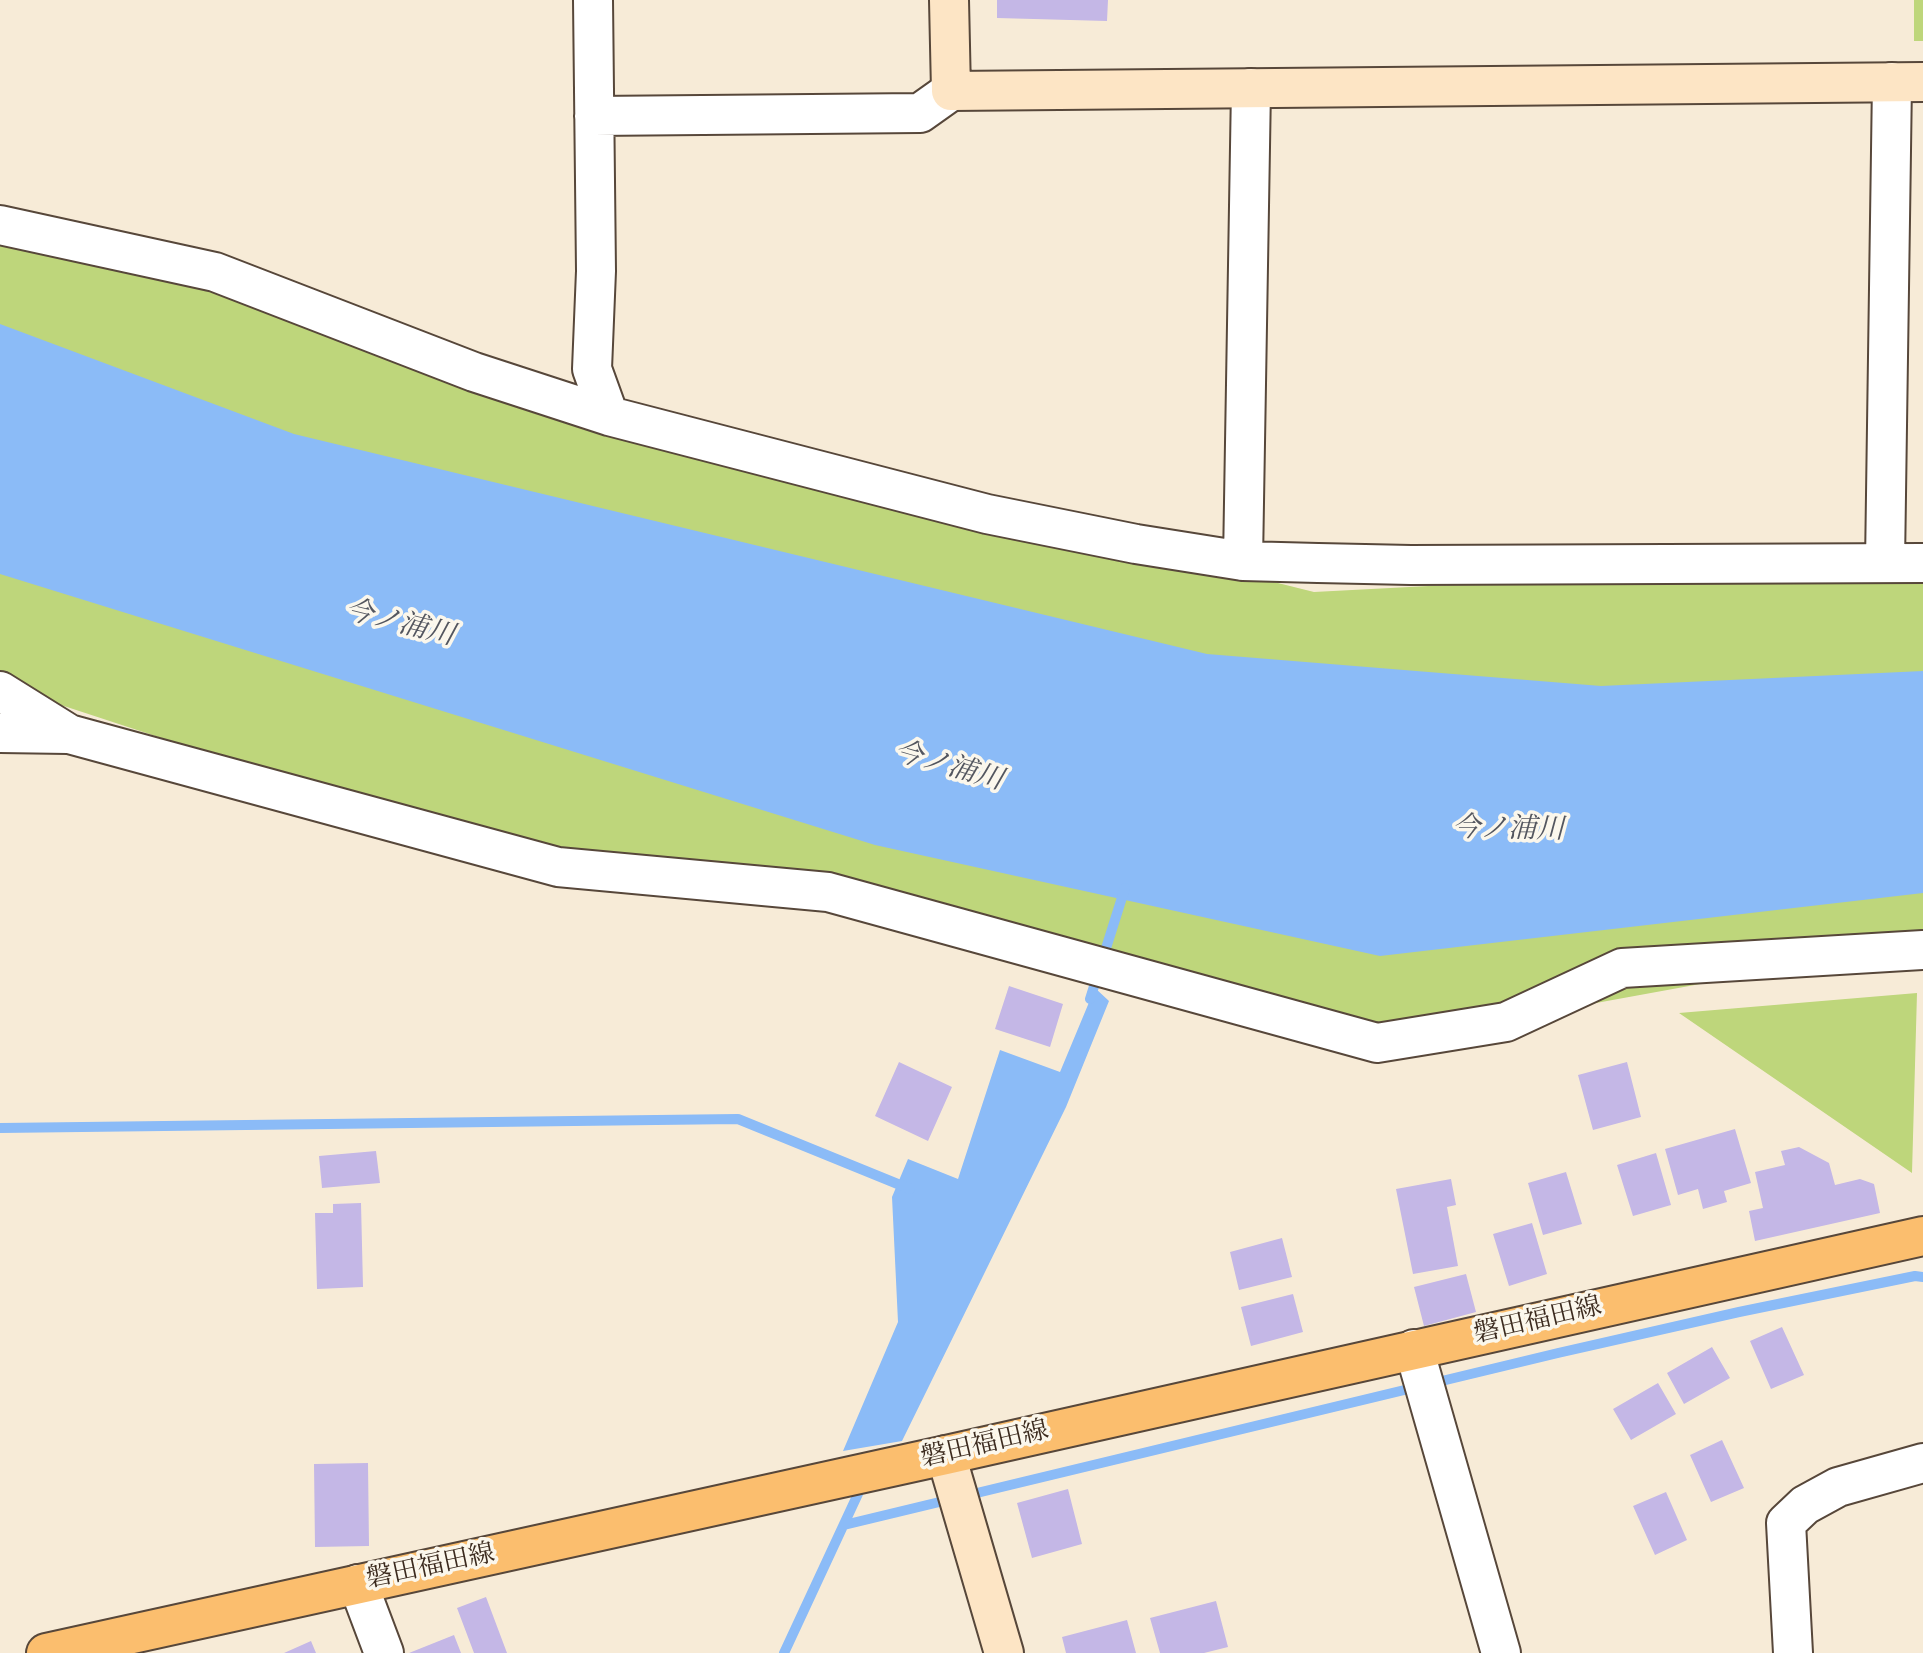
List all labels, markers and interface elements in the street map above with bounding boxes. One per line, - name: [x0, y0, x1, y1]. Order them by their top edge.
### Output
- water label: 今ノ浦川: [341, 595, 457, 655]
- water label: 今ノ浦川: [890, 736, 1006, 800]
- water label: 今ノ浦川: [1452, 813, 1564, 849]
- street label: 磐田福田線: [1471, 1292, 1605, 1352]
- street label: 磐田福田線: [918, 1416, 1052, 1476]
- street label: 磐田福田線: [364, 1539, 498, 1597]

